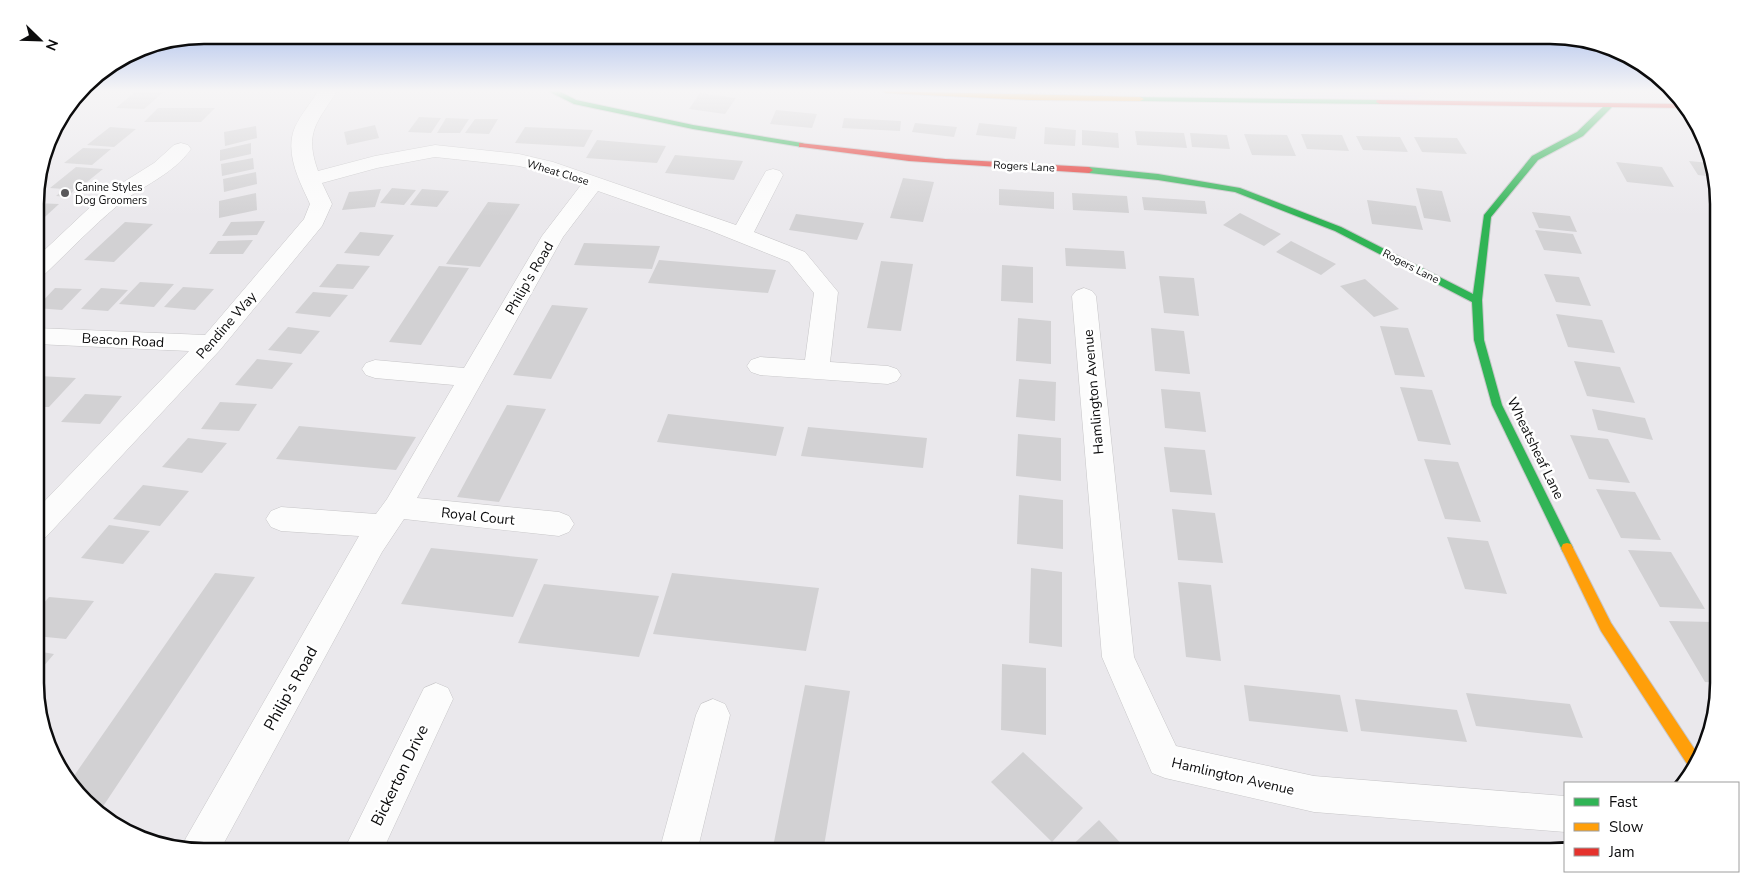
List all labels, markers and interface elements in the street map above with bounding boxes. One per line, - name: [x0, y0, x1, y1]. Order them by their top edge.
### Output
- north arrow: [15, 15, 65, 65]
- text: N: [41, 36, 62, 53]
- street label: Wheat Close: [525, 156, 591, 189]
- street label: Rogers Lane: [993, 157, 1055, 176]
- place label: Canine Styles Dog Groomers: [75, 180, 147, 208]
- marker: Canine Styles Dog Groomers: [59, 187, 71, 199]
- street label: Philip's Road: [501, 238, 558, 318]
- street label: Rogers Lane: [1380, 246, 1442, 287]
- street label: Pendine Way: [192, 287, 261, 363]
- street label: Beacon Road: [81, 329, 165, 352]
- street label: Hamlington Avenue: [1079, 329, 1108, 455]
- street label: Wheatsheaf Lane: [1503, 394, 1569, 502]
- street label: Royal Court: [440, 503, 516, 530]
- street label: Philip's Road: [259, 642, 323, 735]
- street label: Bickerton Drive: [366, 721, 434, 830]
- street label: Hamlington Avenue: [1170, 753, 1296, 800]
- legend: [1564, 782, 1739, 872]
- text: Fast: [1609, 792, 1638, 812]
- text: Slow: [1609, 817, 1644, 837]
- text: Jam: [1608, 842, 1635, 862]

